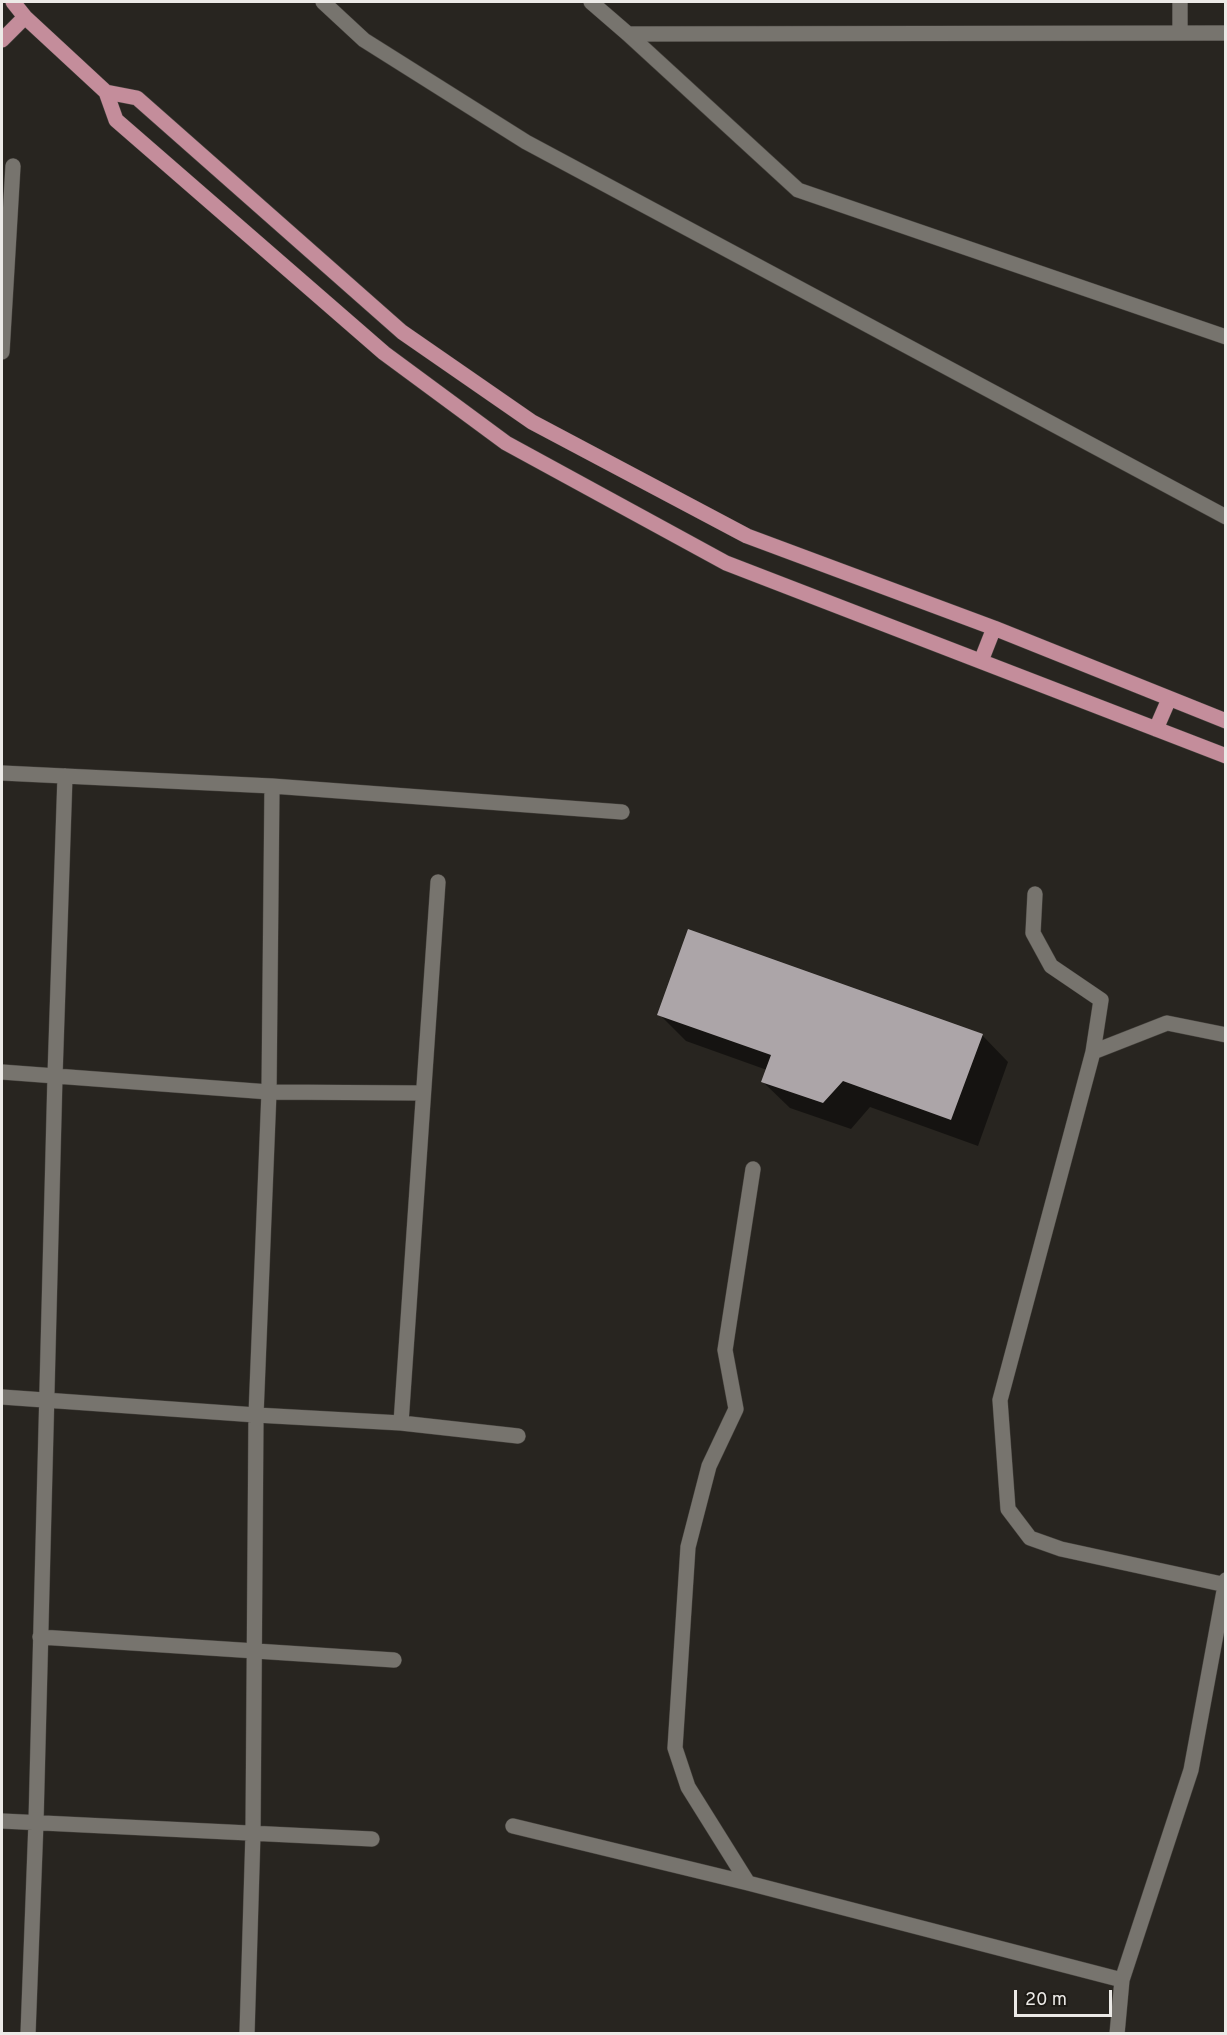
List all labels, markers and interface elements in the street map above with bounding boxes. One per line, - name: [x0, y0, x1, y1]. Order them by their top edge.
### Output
- scale bar: [1017, 1978, 1114, 2016]
- text: 20 m: [1025, 1989, 1067, 2012]

